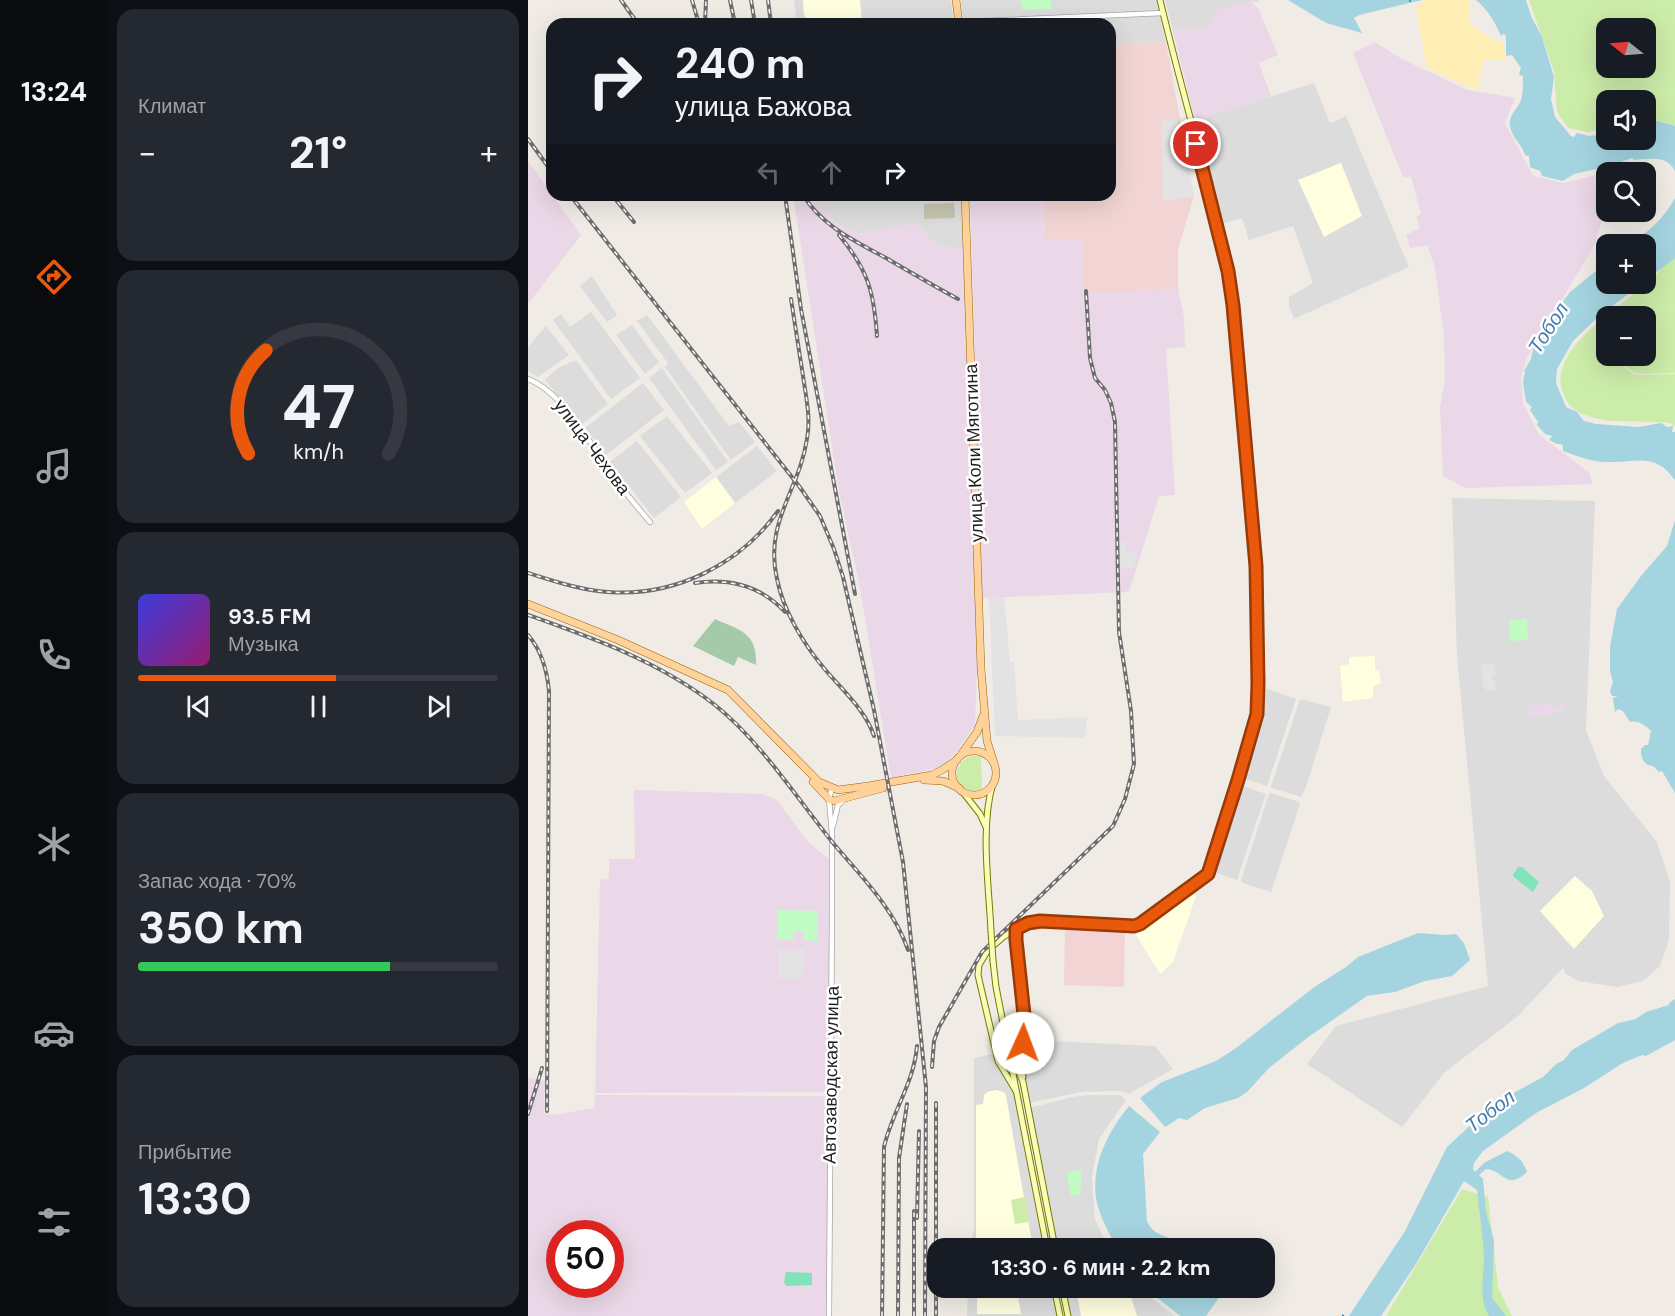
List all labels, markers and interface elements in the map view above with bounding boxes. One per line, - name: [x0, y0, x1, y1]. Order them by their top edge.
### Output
- north arrow: [1596, 18, 1656, 78]
- map controls: [1596, 18, 1656, 366]
- text: 240 m: [675, 36, 805, 91]
- icon: right: [576, 42, 654, 120]
- text: 13:24: [21, 74, 87, 109]
- text: улица Бажова: [675, 89, 851, 124]
- button: sound: [1596, 90, 1656, 150]
- text: Климат: [138, 93, 206, 119]
- pin: [1170, 118, 1221, 169]
- text: 21°: [289, 123, 347, 182]
- icon: arrive: [1179, 127, 1212, 160]
- text: −: [138, 131, 156, 174]
- text: +: [480, 131, 498, 174]
- icon: left: [752, 156, 785, 189]
- icon: ahead: [815, 156, 848, 189]
- icon: right: [878, 156, 911, 189]
- button: search: [1596, 162, 1656, 222]
- button: +: [1596, 234, 1656, 294]
- icon: directions: [33, 256, 75, 298]
- water label: Тобол: [1522, 297, 1574, 359]
- button: −: [1596, 306, 1656, 366]
- street label: улица Коли Мяготина: [959, 362, 989, 543]
- text: 47: [281, 366, 355, 447]
- street label: улица Чехова: [548, 394, 637, 501]
- text: km/h: [293, 438, 343, 466]
- icon: music: [33, 445, 75, 487]
- text: 93.5 FM: [228, 602, 311, 631]
- text: Музыка: [228, 631, 299, 657]
- icon: phone: [33, 634, 75, 676]
- icon: previous: [182, 690, 215, 723]
- icon: pause: [302, 690, 335, 723]
- icon: next: [422, 690, 455, 723]
- icon: climate: [33, 823, 75, 865]
- text: Запас хода · 70%: [138, 868, 296, 894]
- text: 350 km: [138, 898, 304, 957]
- street label: Автозаводская улица: [817, 985, 845, 1164]
- position arrow: [991, 1011, 1055, 1075]
- icon: car: [33, 1012, 75, 1054]
- water label: Тобол: [1460, 1084, 1520, 1138]
- text: Прибытие: [138, 1139, 232, 1165]
- text: 13:30: [138, 1169, 252, 1228]
- icon: filters: [33, 1201, 75, 1243]
- speed limit sign: 50: [546, 1220, 624, 1298]
- text: 13:30 · 6 мин · 2.2 km: [991, 1253, 1211, 1282]

